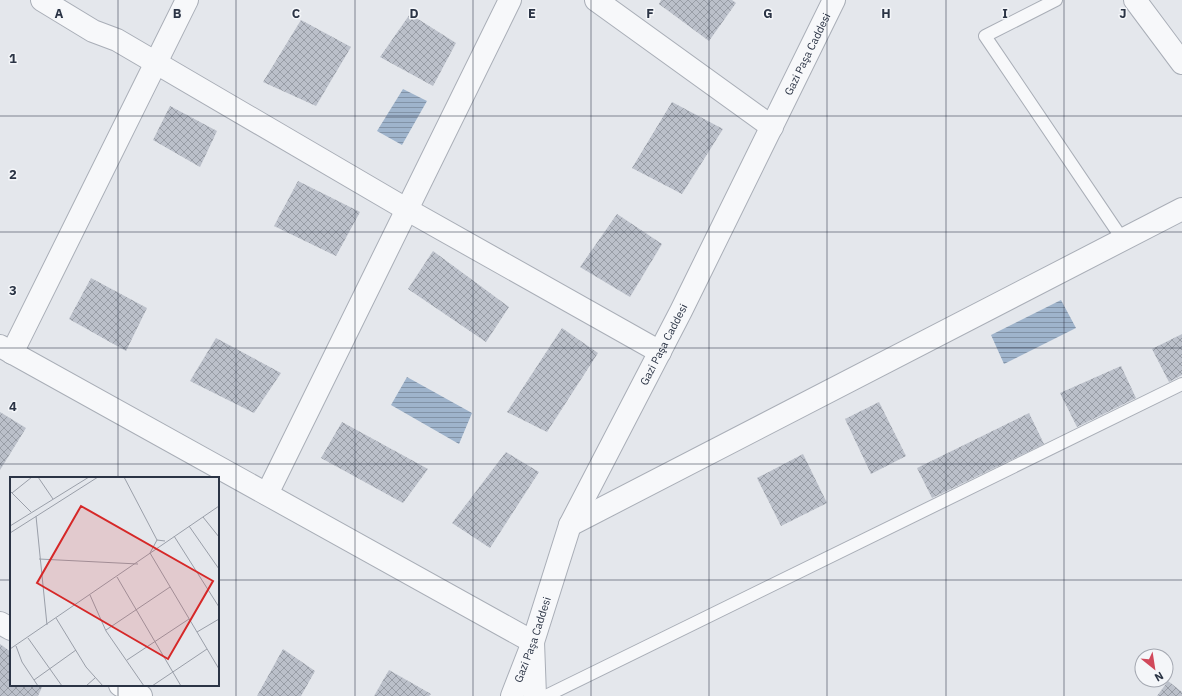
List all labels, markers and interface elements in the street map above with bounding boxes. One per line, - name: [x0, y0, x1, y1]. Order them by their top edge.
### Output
- text: A: [55, 5, 64, 22]
- text: B: [173, 5, 182, 22]
- text: C: [292, 5, 301, 22]
- text: D: [409, 5, 419, 22]
- text: E: [528, 5, 536, 22]
- text: F: [646, 5, 654, 22]
- text: G: [763, 5, 773, 22]
- text: H: [881, 5, 891, 22]
- text: I: [1002, 5, 1008, 22]
- text: J: [1119, 5, 1127, 22]
- street label: Gazi Paşa Caddesi: [781, 11, 834, 98]
- text: 1: [9, 50, 17, 67]
- text: 2: [9, 166, 17, 183]
- text: 3: [9, 282, 17, 299]
- street label: Gazi Paşa Caddesi: [637, 301, 690, 388]
- text: 4: [9, 398, 17, 415]
- inset map: [10, 477, 219, 686]
- street label: Gazi Paşa Caddesi: [511, 595, 554, 685]
- north arrow: [1134, 648, 1174, 688]
- text: N: [1152, 669, 1166, 685]

